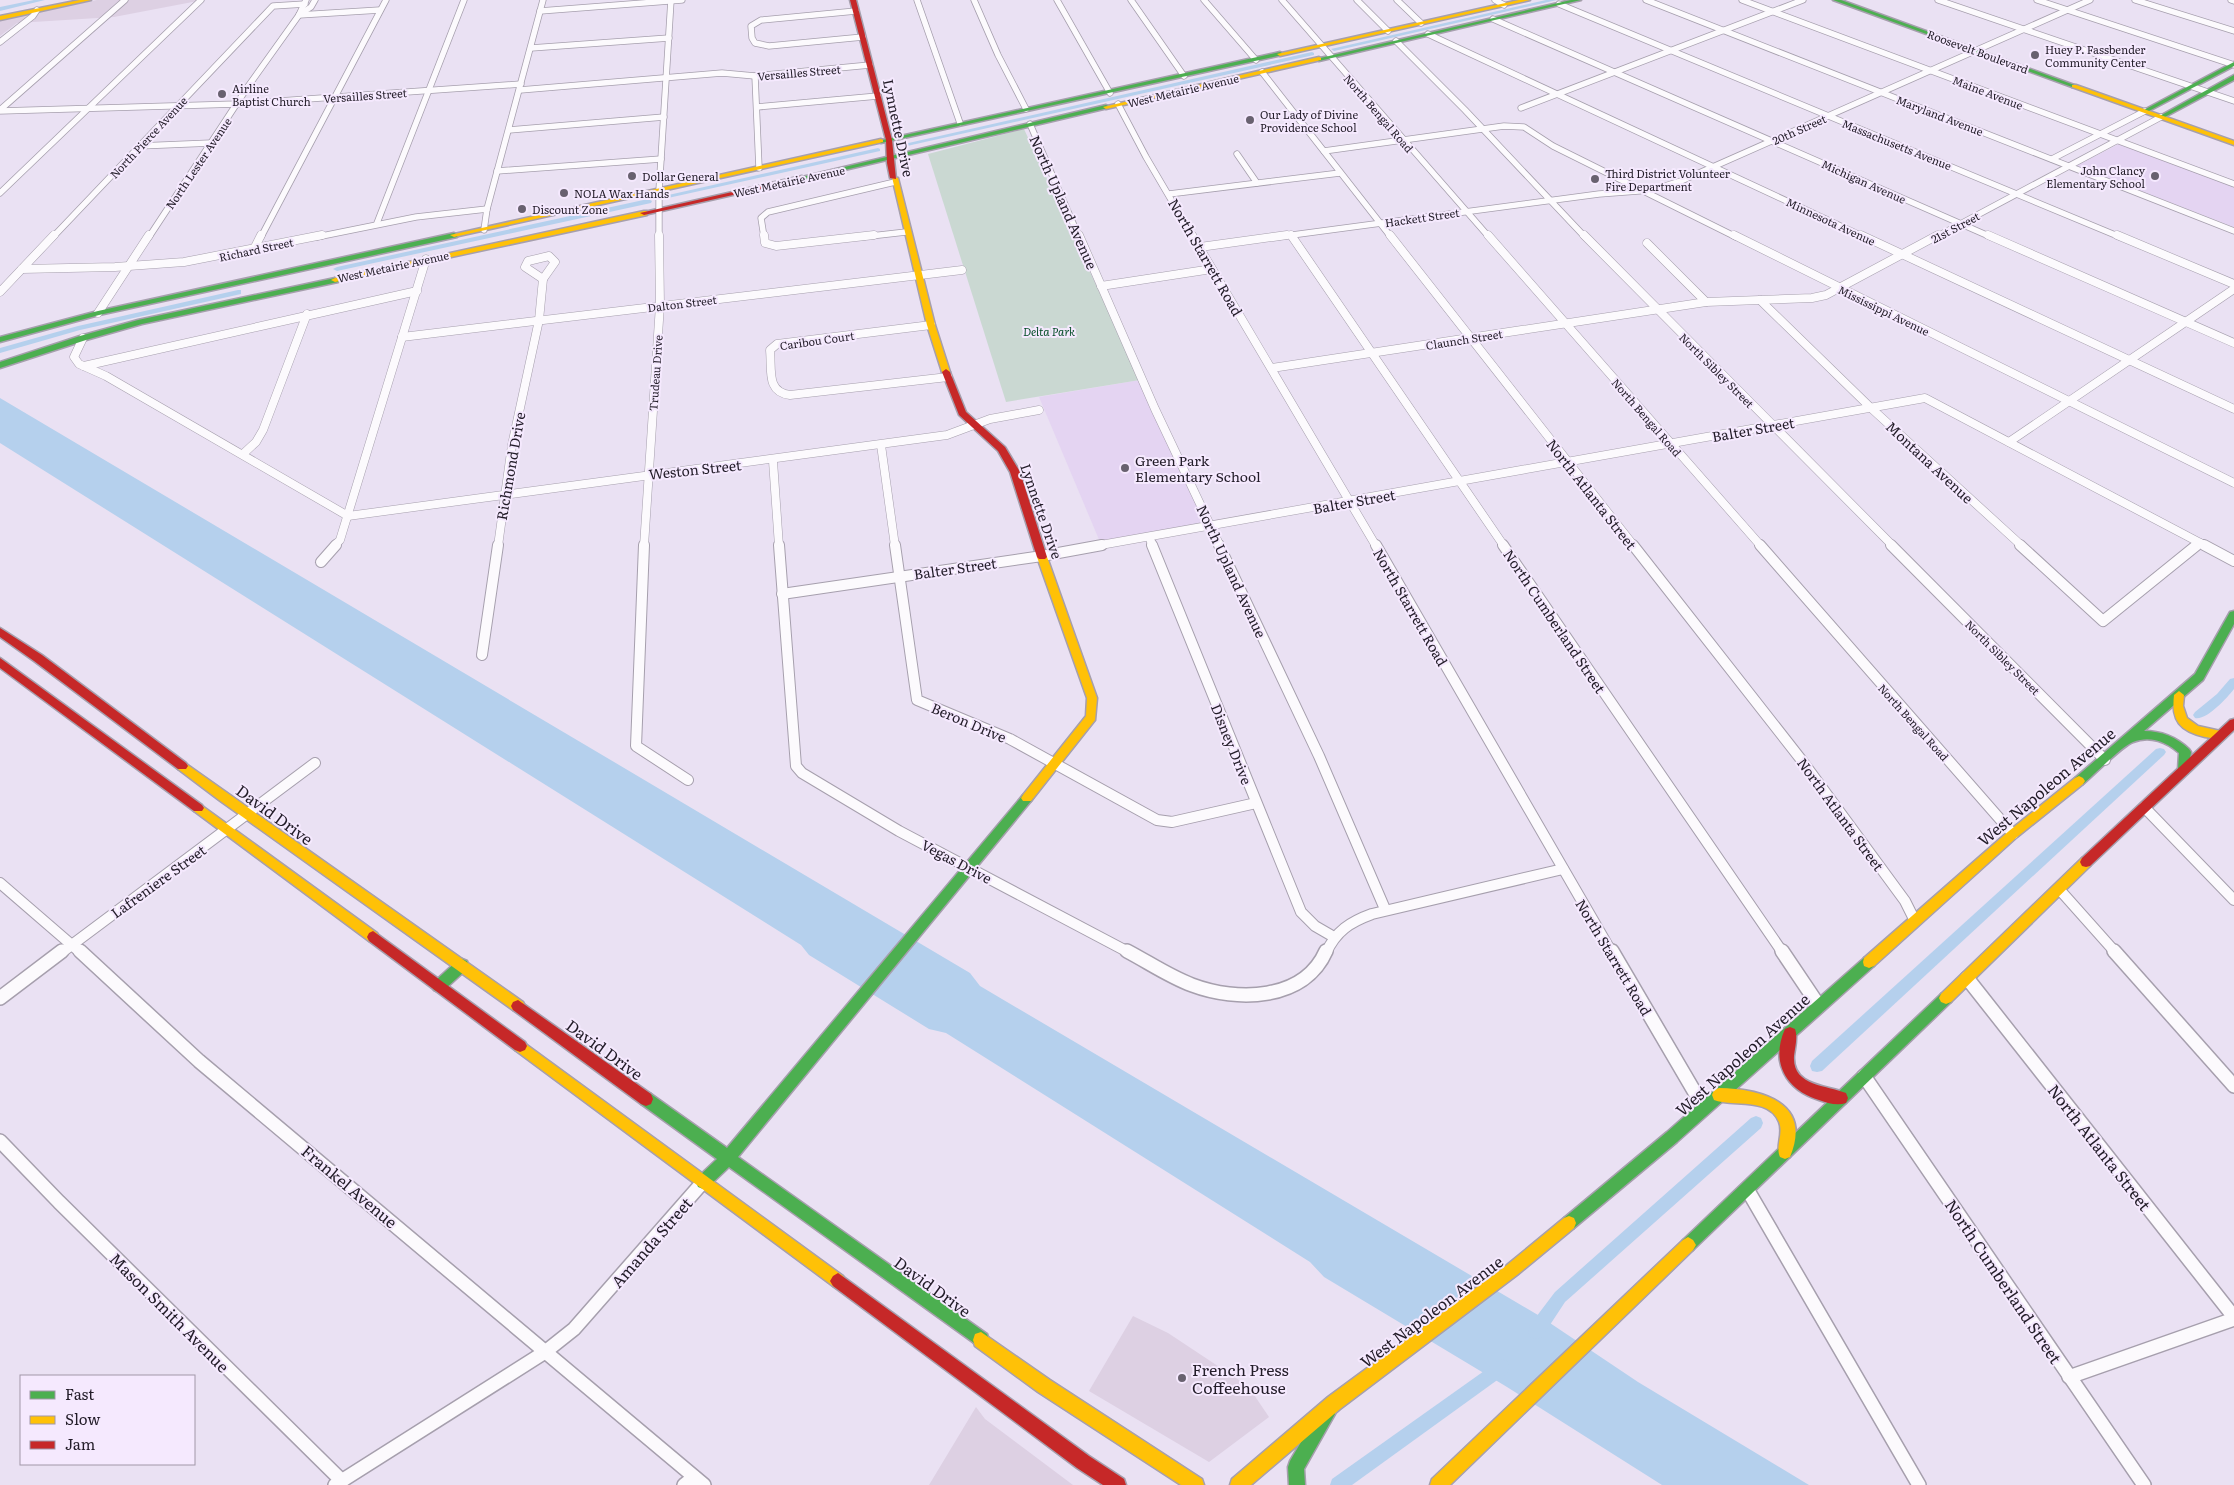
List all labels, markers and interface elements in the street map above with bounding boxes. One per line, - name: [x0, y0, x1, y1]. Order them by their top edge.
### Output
- street label: Roosevelt Boulevard: [1925, 25, 2031, 77]
- place label: Huey P. Fassbender Community Center: [2045, 41, 2147, 70]
- marker: Huey P. Fassbender Community Center: [2029, 49, 2041, 61]
- street label: Versailles Street: [757, 60, 842, 84]
- street label: West Metairie Avenue: [1126, 69, 1240, 111]
- street label: North Bengal Road: [1341, 70, 1418, 156]
- street label: Maine Avenue: [1951, 71, 2026, 113]
- street label: Lynnette Drive: [879, 77, 919, 179]
- place label: Airline Baptist Church: [232, 80, 311, 109]
- street label: Versailles Street: [323, 84, 408, 106]
- marker: Airline Baptist Church: [216, 88, 228, 100]
- street label: Maryland Avenue: [1894, 91, 1986, 139]
- street label: North Pierce Avenue: [106, 92, 191, 182]
- place label: Our Lady of Divine Providence School: [1260, 106, 1359, 135]
- street label: 20th Street: [1770, 110, 1829, 148]
- street label: North Lester Avenue: [161, 114, 235, 212]
- marker: Our Lady of Divine Providence School: [1244, 114, 1256, 126]
- street label: Massachusetts Avenue: [1840, 115, 1954, 173]
- street label: North Upland Avenue: [1025, 132, 1103, 272]
- street label: Michigan Avenue: [1819, 155, 1909, 207]
- street label: West Metairie Avenue: [732, 161, 847, 201]
- place label: John Clancy Elementary School: [2046, 162, 2146, 191]
- place label: Third District Volunteer Fire Department: [1605, 165, 1731, 194]
- place label: Dollar General: [642, 168, 719, 184]
- marker: Dollar General: [626, 170, 638, 182]
- marker: John Clancy Elementary School: [2149, 170, 2161, 182]
- marker: Third District Volunteer Fire Department: [1589, 173, 1601, 185]
- place label: NOLA Wax Hands: [574, 185, 669, 201]
- marker: NOLA Wax Hands: [558, 187, 570, 199]
- street label: Minnesota Avenue: [1784, 193, 1879, 249]
- street label: North Starrett Road: [1164, 194, 1248, 320]
- place label: Discount Zone: [532, 201, 608, 217]
- marker: Discount Zone: [516, 203, 528, 215]
- street label: Hackett Street: [1384, 204, 1461, 230]
- street label: 21st Street: [1928, 207, 1983, 247]
- street label: Richard Street: [217, 233, 295, 265]
- street label: West Metairie Avenue: [336, 246, 451, 286]
- street label: Mississippi Avenue: [1836, 281, 1933, 339]
- street label: Dalton Street: [646, 291, 718, 315]
- park label: Delta Park: [1023, 323, 1075, 339]
- street label: Claunch Street: [1424, 325, 1504, 353]
- street label: Caribou Court: [779, 327, 856, 353]
- street label: North Sibley Street: [1676, 329, 1758, 411]
- street label: Trudeau Drive: [644, 334, 666, 412]
- street label: North Bengal Road: [1609, 374, 1686, 460]
- street label: Richmond Drive: [491, 410, 529, 522]
- street label: Balter Street: [1710, 412, 1796, 446]
- street label: Montana Avenue: [1882, 416, 1978, 508]
- street label: North Atlanta Street: [1542, 434, 1642, 554]
- place label: Green Park Elementary School: [1135, 450, 1261, 486]
- street label: Weston Street: [648, 454, 743, 484]
- street label: Lynnette Drive: [1016, 461, 1068, 561]
- marker: Green Park Elementary School: [1119, 462, 1131, 474]
- street label: Balter Street: [1311, 484, 1397, 518]
- street label: North Upland Avenue: [1192, 501, 1272, 641]
- street label: North Starrett Road: [1369, 544, 1453, 670]
- street label: North Cumberland Street: [1499, 545, 1611, 697]
- street label: Balter Street: [912, 552, 998, 584]
- street label: North Sibley Street: [1962, 616, 2044, 698]
- street label: North Bengal Road: [1875, 680, 1953, 764]
- street label: Beron Drive: [928, 697, 1010, 747]
- street label: Disney Drive: [1207, 701, 1257, 787]
- street label: West Napoleon Avenue: [1972, 721, 2120, 851]
- street label: North Atlanta Street: [1793, 753, 1889, 875]
- street label: David Drive: [232, 778, 318, 850]
- street label: Vegas Drive: [918, 834, 996, 888]
- street label: Lafreniere Street: [106, 839, 210, 922]
- street label: North Starrett Road: [1571, 895, 1657, 1019]
- street label: West Napoleon Avenue: [1669, 987, 1815, 1121]
- street label: David Drive: [562, 1013, 648, 1085]
- street label: North Atlanta Street: [2043, 1079, 2157, 1216]
- street label: Frankel Avenue: [297, 1139, 403, 1233]
- street label: Amanda Street: [605, 1191, 698, 1293]
- street label: North Cumberland Street: [1940, 1194, 2068, 1369]
- street label: Mason Smith Avenue: [105, 1247, 235, 1377]
- street label: West Napoleon Avenue: [1354, 1249, 1508, 1373]
- street label: David Drive: [890, 1250, 976, 1322]
- place label: French Press Coffeehouse: [1192, 1357, 1289, 1399]
- marker: French Press Coffeehouse: [1176, 1372, 1188, 1384]
- legend: [20, 1375, 195, 1465]
- text: Fast: [65, 1382, 94, 1405]
- text: Slow: [65, 1407, 100, 1430]
- text: Jam: [65, 1432, 96, 1455]

